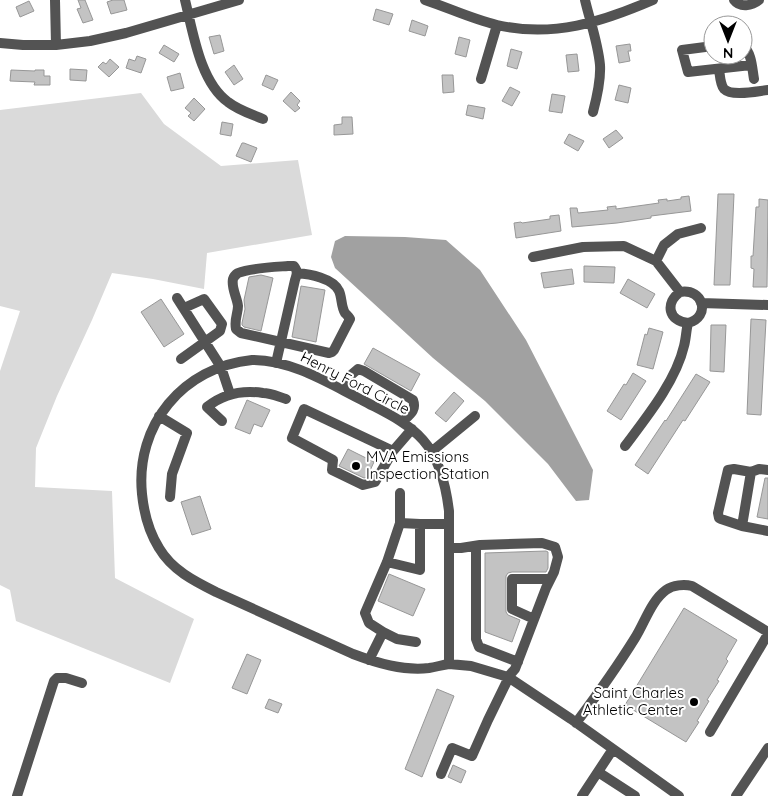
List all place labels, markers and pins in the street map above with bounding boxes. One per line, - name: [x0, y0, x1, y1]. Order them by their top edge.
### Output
- place label: MVA Emissions Inspection Station: [366, 447, 490, 483]
- marker: MVA Emissions Inspection Station: [350, 460, 362, 472]
- place label: Saint Charles Athletic Center: [583, 683, 684, 719]
- marker: Saint Charles Athletic Center: [688, 696, 700, 708]

